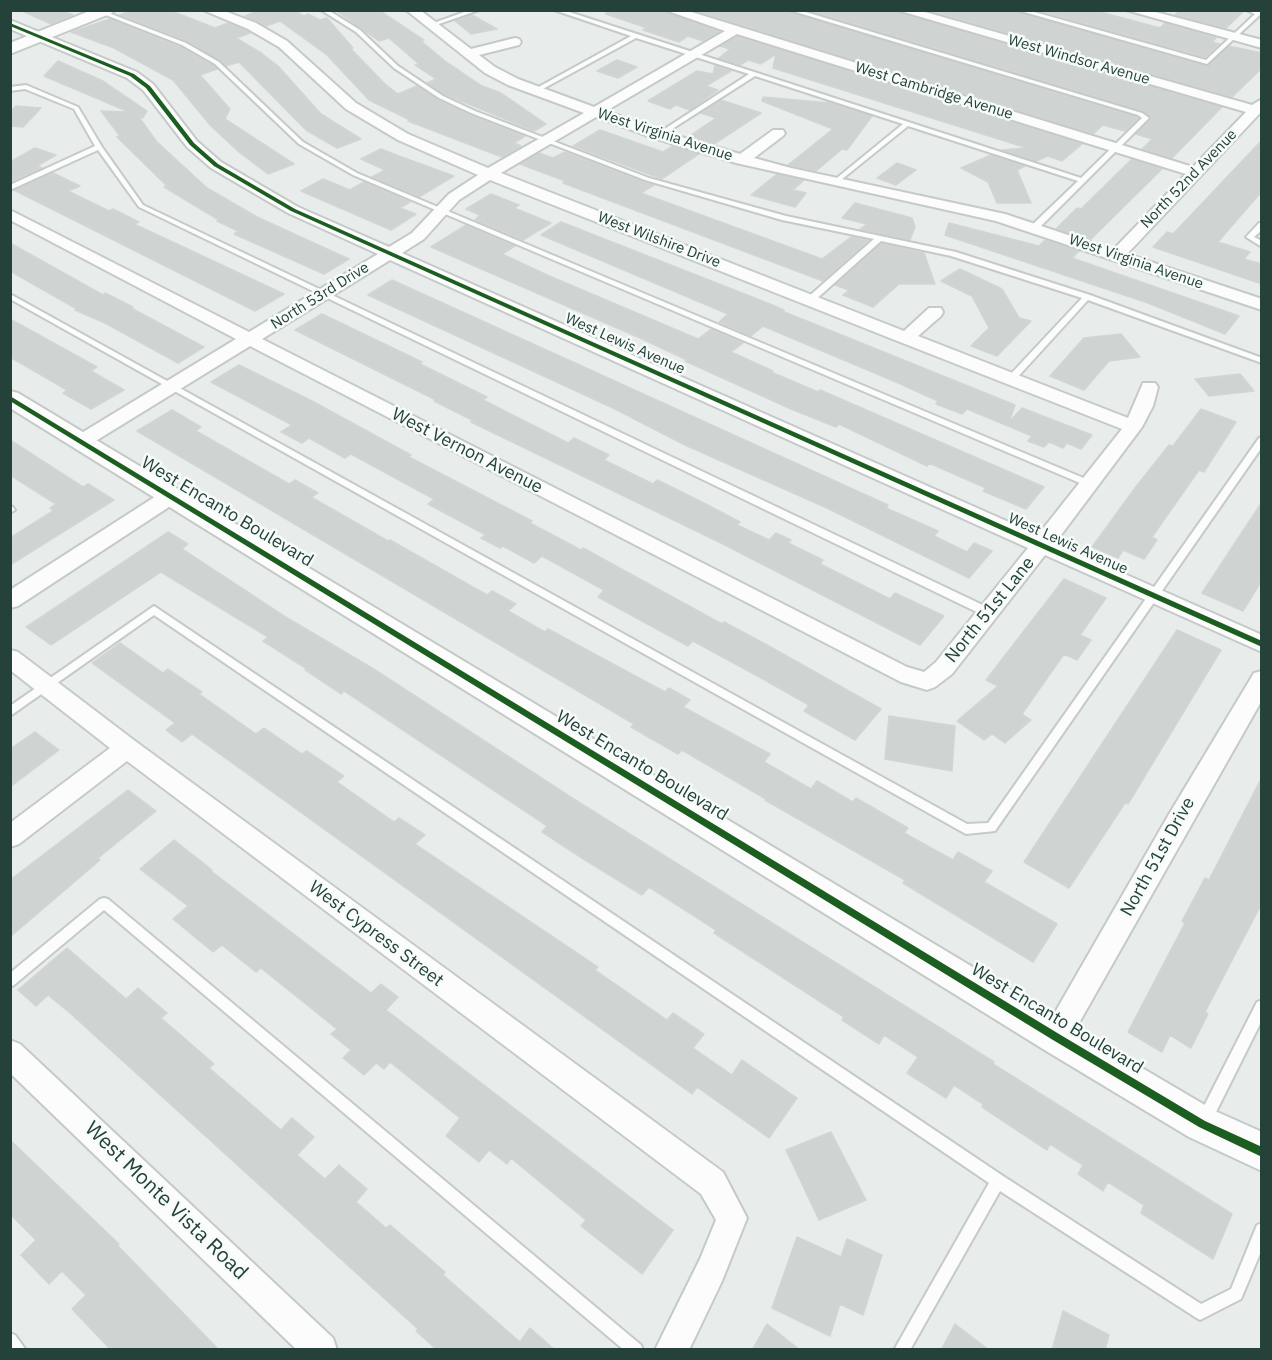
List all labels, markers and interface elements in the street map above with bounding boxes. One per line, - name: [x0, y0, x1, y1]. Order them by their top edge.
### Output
- street label: West Windsor Avenue: [1006, 31, 1152, 89]
- street label: West Cambridge Avenue: [853, 58, 1015, 124]
- street label: West Virginia Avenue: [595, 105, 735, 165]
- street label: North 52nd Avenue: [1137, 126, 1241, 232]
- street label: West Wilshire Drive: [595, 208, 723, 272]
- street label: West Virginia Avenue: [1066, 231, 1206, 293]
- street label: North 53rd Drive: [268, 259, 372, 333]
- street label: West Lewis Avenue: [562, 310, 688, 378]
- street label: West Vernon Avenue: [388, 404, 546, 498]
- street label: West Encanto Boulevard: [137, 452, 317, 572]
- street label: West Lewis Avenue: [1005, 510, 1131, 578]
- street label: North 51st Lane: [941, 553, 1039, 667]
- street label: West Encanto Boulevard: [552, 706, 732, 826]
- street label: North 51st Drive: [1116, 794, 1200, 920]
- street label: West Cypress Street: [304, 876, 448, 992]
- street label: West Encanto Boulevard: [967, 959, 1147, 1079]
- street label: West Monte Vista Road: [79, 1117, 253, 1285]

